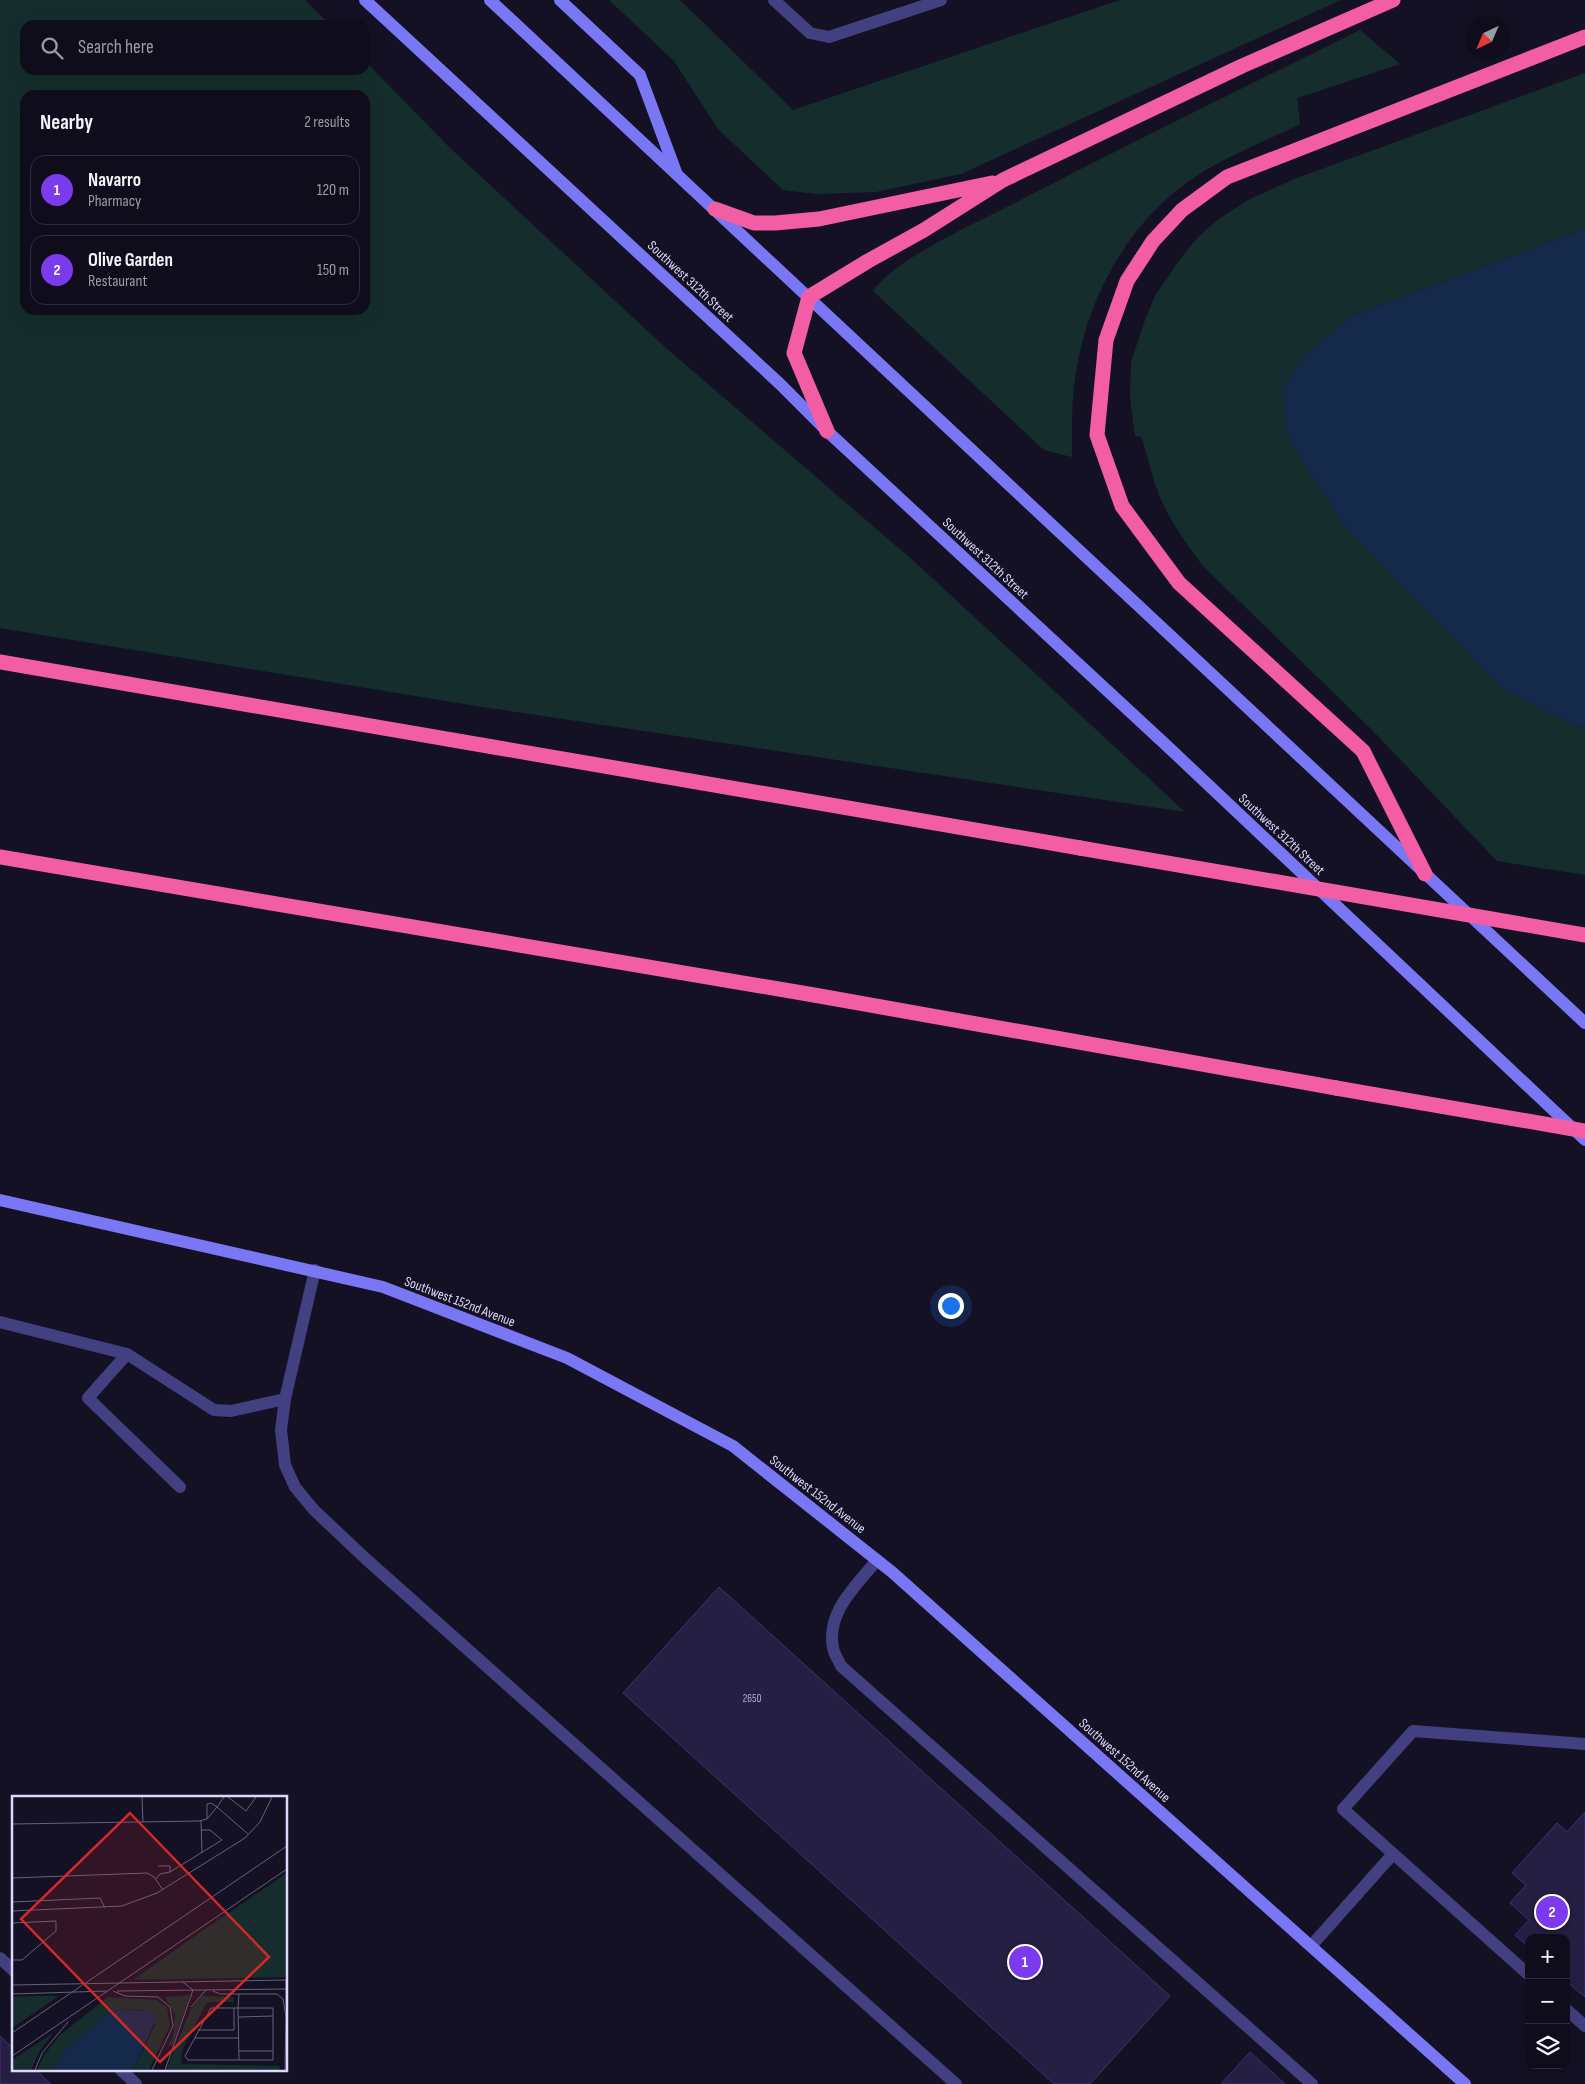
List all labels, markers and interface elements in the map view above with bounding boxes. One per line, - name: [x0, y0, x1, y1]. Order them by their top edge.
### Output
- north arrow: [1465, 15, 1510, 60]
- search box: [20, 20, 370, 75]
- icon: search: [38, 34, 66, 62]
- text: Search here: [78, 36, 154, 59]
- text: Nearby: [40, 110, 93, 135]
- text: 2 results: [304, 113, 350, 132]
- text: Navarro: [88, 169, 141, 192]
- text: 1: [54, 181, 60, 200]
- text: 120 m: [317, 181, 349, 200]
- text: Pharmacy: [88, 192, 141, 211]
- street label: Southwest 312th Street: [644, 237, 737, 326]
- text: Olive Garden: [88, 249, 173, 272]
- text: 2: [53, 261, 61, 280]
- text: 150 m: [317, 261, 349, 280]
- text: Restaurant: [88, 272, 147, 291]
- street label: Southwest 312th Street: [939, 514, 1032, 603]
- street label: Southwest 312th Street: [1235, 790, 1328, 879]
- street label: Southwest 152nd Avenue: [402, 1272, 518, 1330]
- your location: [938, 1293, 964, 1319]
- street label: Southwest 152nd Avenue: [766, 1452, 869, 1537]
- house number: 2650: [743, 1692, 761, 1705]
- street label: Southwest 152nd Avenue: [1075, 1715, 1174, 1806]
- inset map: [12, 1796, 288, 2072]
- pin: 2: [1536, 1893, 1568, 1931]
- map controls: [1525, 1934, 1570, 2069]
- button: +: [1525, 1934, 1570, 1979]
- pin: 1: [1009, 1943, 1041, 1981]
- button: −: [1525, 1979, 1570, 2024]
- button: layers: [1525, 2024, 1570, 2069]

